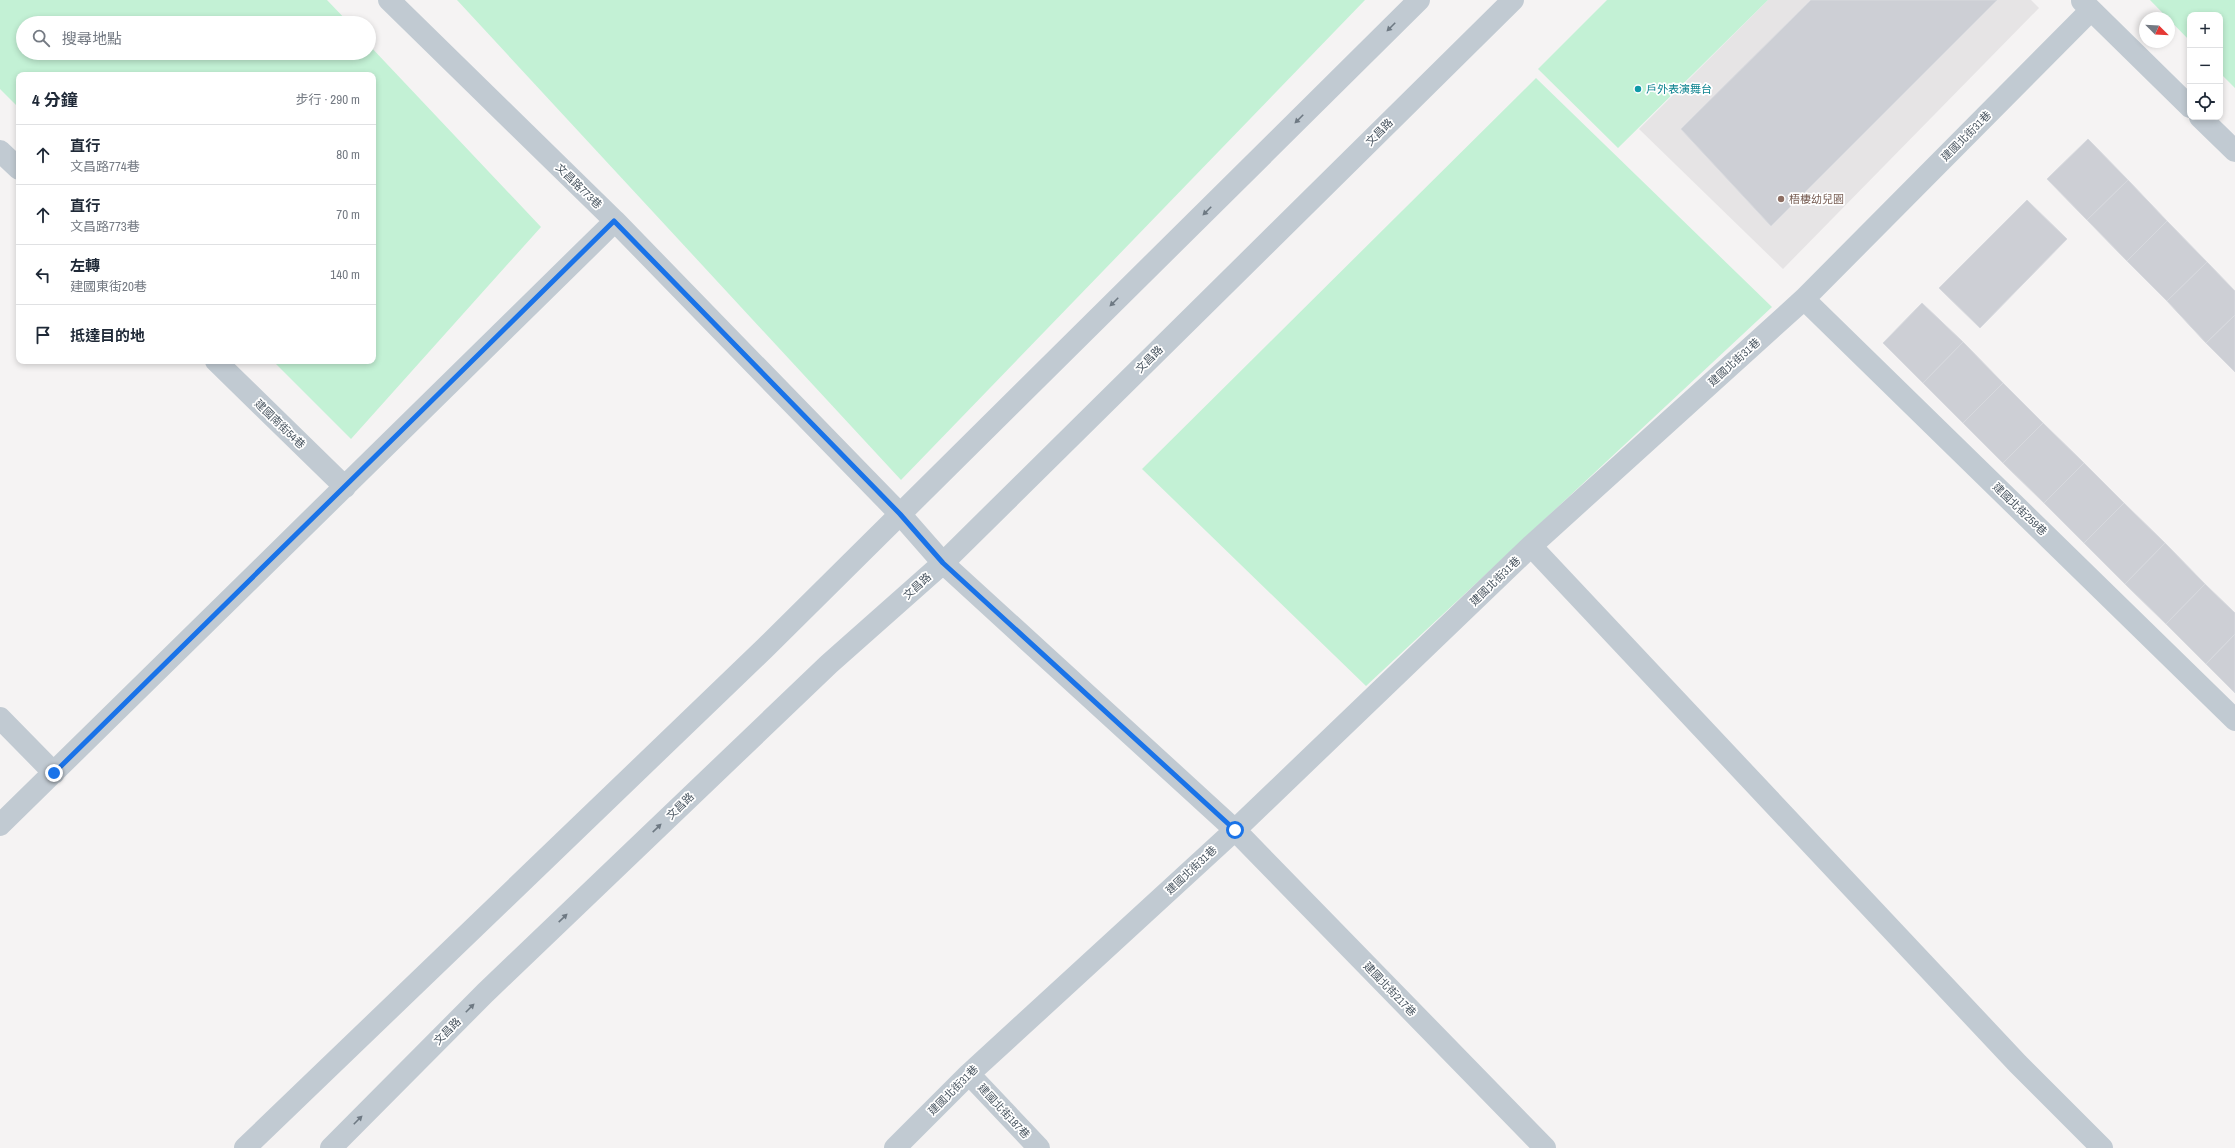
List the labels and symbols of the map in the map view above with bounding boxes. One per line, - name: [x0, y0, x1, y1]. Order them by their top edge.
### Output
- north arrow: [2139, 12, 2175, 48]
- one-way arrow: [1386, 23, 1396, 32]
- place label: 戶外表演舞台: [1646, 82, 1712, 96]
- marker: 戶外表演舞台: [1633, 84, 1643, 94]
- street label: 建國北街31巷: [1938, 108, 1994, 164]
- one-way arrow: [1294, 114, 1304, 124]
- street label: 文昌路: [1362, 115, 1396, 149]
- street label: 文昌路773巷: [553, 160, 605, 212]
- place label: 梧棲幼兒園: [1789, 192, 1844, 206]
- marker: 梧棲幼兒園: [1776, 194, 1786, 204]
- one-way arrow: [1202, 206, 1212, 216]
- one-way arrow: [1109, 297, 1119, 307]
- street label: 建國北街31巷: [1705, 335, 1763, 389]
- street label: 文昌路: [1132, 342, 1166, 376]
- street label: 建國南街54巷: [252, 396, 308, 452]
- street label: 建國北街259巷: [1990, 480, 2050, 538]
- street label: 建國北街31巷: [1467, 553, 1523, 609]
- street label: 文昌路: [900, 570, 934, 602]
- route end: [45, 764, 63, 782]
- street label: 文昌路: [663, 790, 697, 822]
- route start: [1226, 821, 1244, 839]
- one-way arrow: [652, 823, 662, 833]
- street label: 建國北街31巷: [1162, 843, 1220, 897]
- one-way arrow: [558, 913, 568, 923]
- street label: 建國北街217巷: [1361, 959, 1419, 1019]
- one-way arrow: [465, 1003, 475, 1013]
- street label: 文昌路: [430, 1014, 464, 1048]
- street label: 建國北街31巷: [925, 1062, 981, 1118]
- street label: 建國北街187巷: [975, 1081, 1033, 1141]
- one-way arrow: [354, 1115, 363, 1125]

